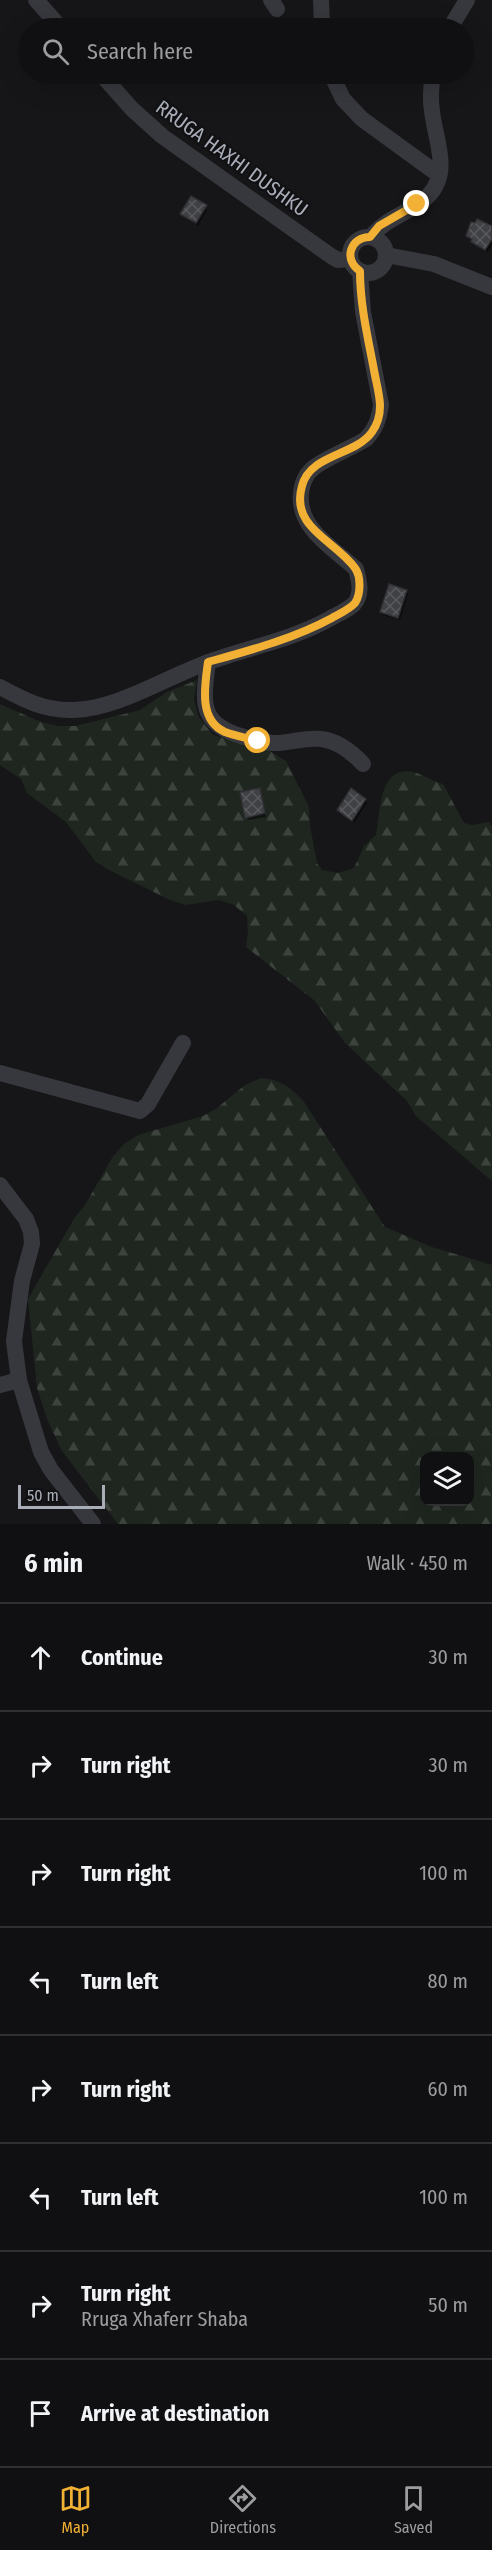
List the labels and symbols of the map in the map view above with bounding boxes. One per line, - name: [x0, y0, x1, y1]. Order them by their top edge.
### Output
- street label: RRUGA HAXHI DUSHKU: [151, 95, 313, 221]
- route end: [403, 190, 429, 216]
- route start: [244, 727, 270, 753]
- scale bar: [18, 1482, 105, 1510]

